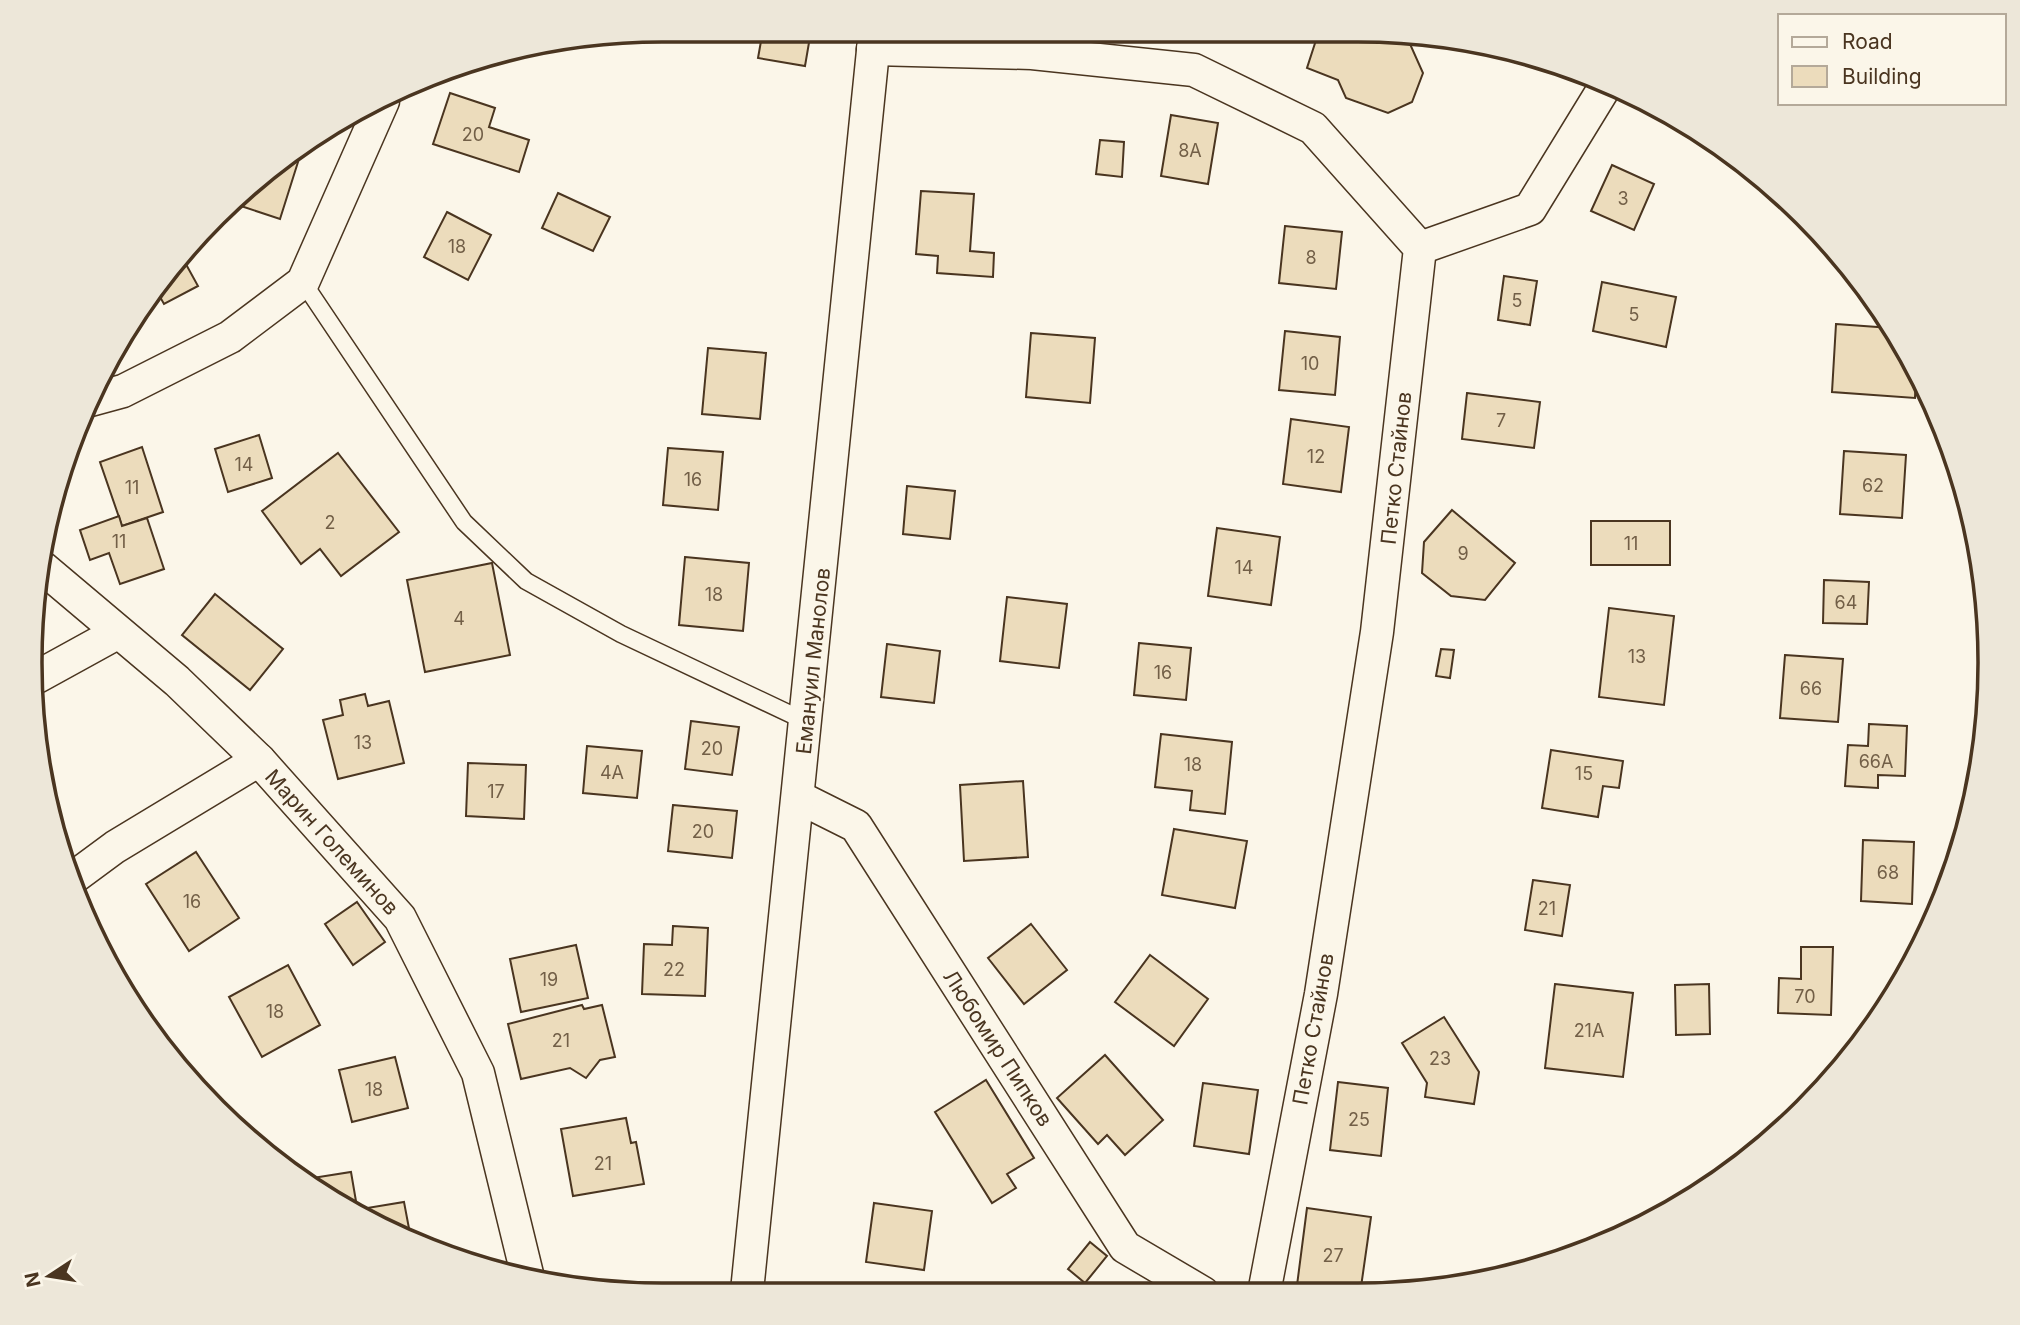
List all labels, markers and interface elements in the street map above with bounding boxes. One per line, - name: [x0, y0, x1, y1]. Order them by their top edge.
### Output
- legend: [1778, 14, 2006, 105]
- text: Road: [1842, 29, 1893, 54]
- text: Building: [1842, 64, 1922, 89]
- house number: 20: [462, 124, 484, 145]
- house number: 8А: [1178, 140, 1202, 161]
- house number: 3: [1617, 188, 1629, 209]
- house number: 18: [448, 236, 466, 257]
- house number: 8: [1305, 247, 1317, 268]
- house number: 5: [1512, 290, 1522, 311]
- house number: 5: [1629, 304, 1639, 325]
- house number: 10: [1301, 353, 1319, 374]
- street label: Петко Стайнов: [1376, 390, 1416, 546]
- house number: 7: [1496, 410, 1506, 431]
- house number: 12: [1307, 446, 1325, 467]
- house number: 14: [235, 454, 253, 475]
- house number: 16: [684, 469, 702, 490]
- house number: 62: [1862, 475, 1884, 496]
- house number: 11: [125, 477, 139, 498]
- house number: 2: [325, 512, 335, 533]
- house number: 11: [112, 531, 126, 552]
- house number: 11: [1624, 533, 1638, 554]
- house number: 9: [1457, 543, 1469, 564]
- house number: 14: [1235, 557, 1253, 578]
- street label: Емануил Манолов: [791, 566, 835, 756]
- house number: 18: [705, 584, 723, 605]
- house number: 64: [1835, 592, 1857, 613]
- house number: 4: [453, 608, 465, 629]
- house number: 13: [1628, 646, 1646, 667]
- house number: 16: [1154, 662, 1172, 683]
- house number: 66: [1800, 678, 1822, 699]
- house number: 13: [354, 732, 372, 753]
- house number: 20: [701, 738, 723, 759]
- house number: 66A: [1859, 751, 1893, 772]
- house number: 18: [1184, 754, 1202, 775]
- house number: 4А: [600, 762, 624, 783]
- house number: 15: [1575, 763, 1593, 784]
- street label: Марин Големинов: [260, 764, 404, 920]
- house number: 17: [487, 781, 505, 802]
- house number: 20: [692, 821, 714, 842]
- house number: 68: [1877, 862, 1899, 883]
- house number: 16: [183, 891, 201, 912]
- house number: 21: [1538, 898, 1556, 919]
- street label: Петко Стайнов: [1287, 951, 1339, 1107]
- house number: 22: [663, 959, 685, 980]
- street label: Любомир Пипков: [938, 965, 1058, 1131]
- house number: 19: [540, 969, 558, 990]
- house number: 70: [1794, 986, 1816, 1007]
- house number: 18: [266, 1001, 284, 1022]
- house number: 21А: [1574, 1020, 1604, 1041]
- house number: 21: [552, 1030, 570, 1051]
- house number: 23: [1429, 1048, 1451, 1069]
- house number: 18: [365, 1079, 383, 1100]
- house number: 25: [1348, 1109, 1370, 1130]
- house number: 21: [594, 1153, 612, 1174]
- north arrow: [14, 1241, 84, 1311]
- house number: 27: [1322, 1245, 1344, 1266]
- text: N: [20, 1270, 46, 1289]

